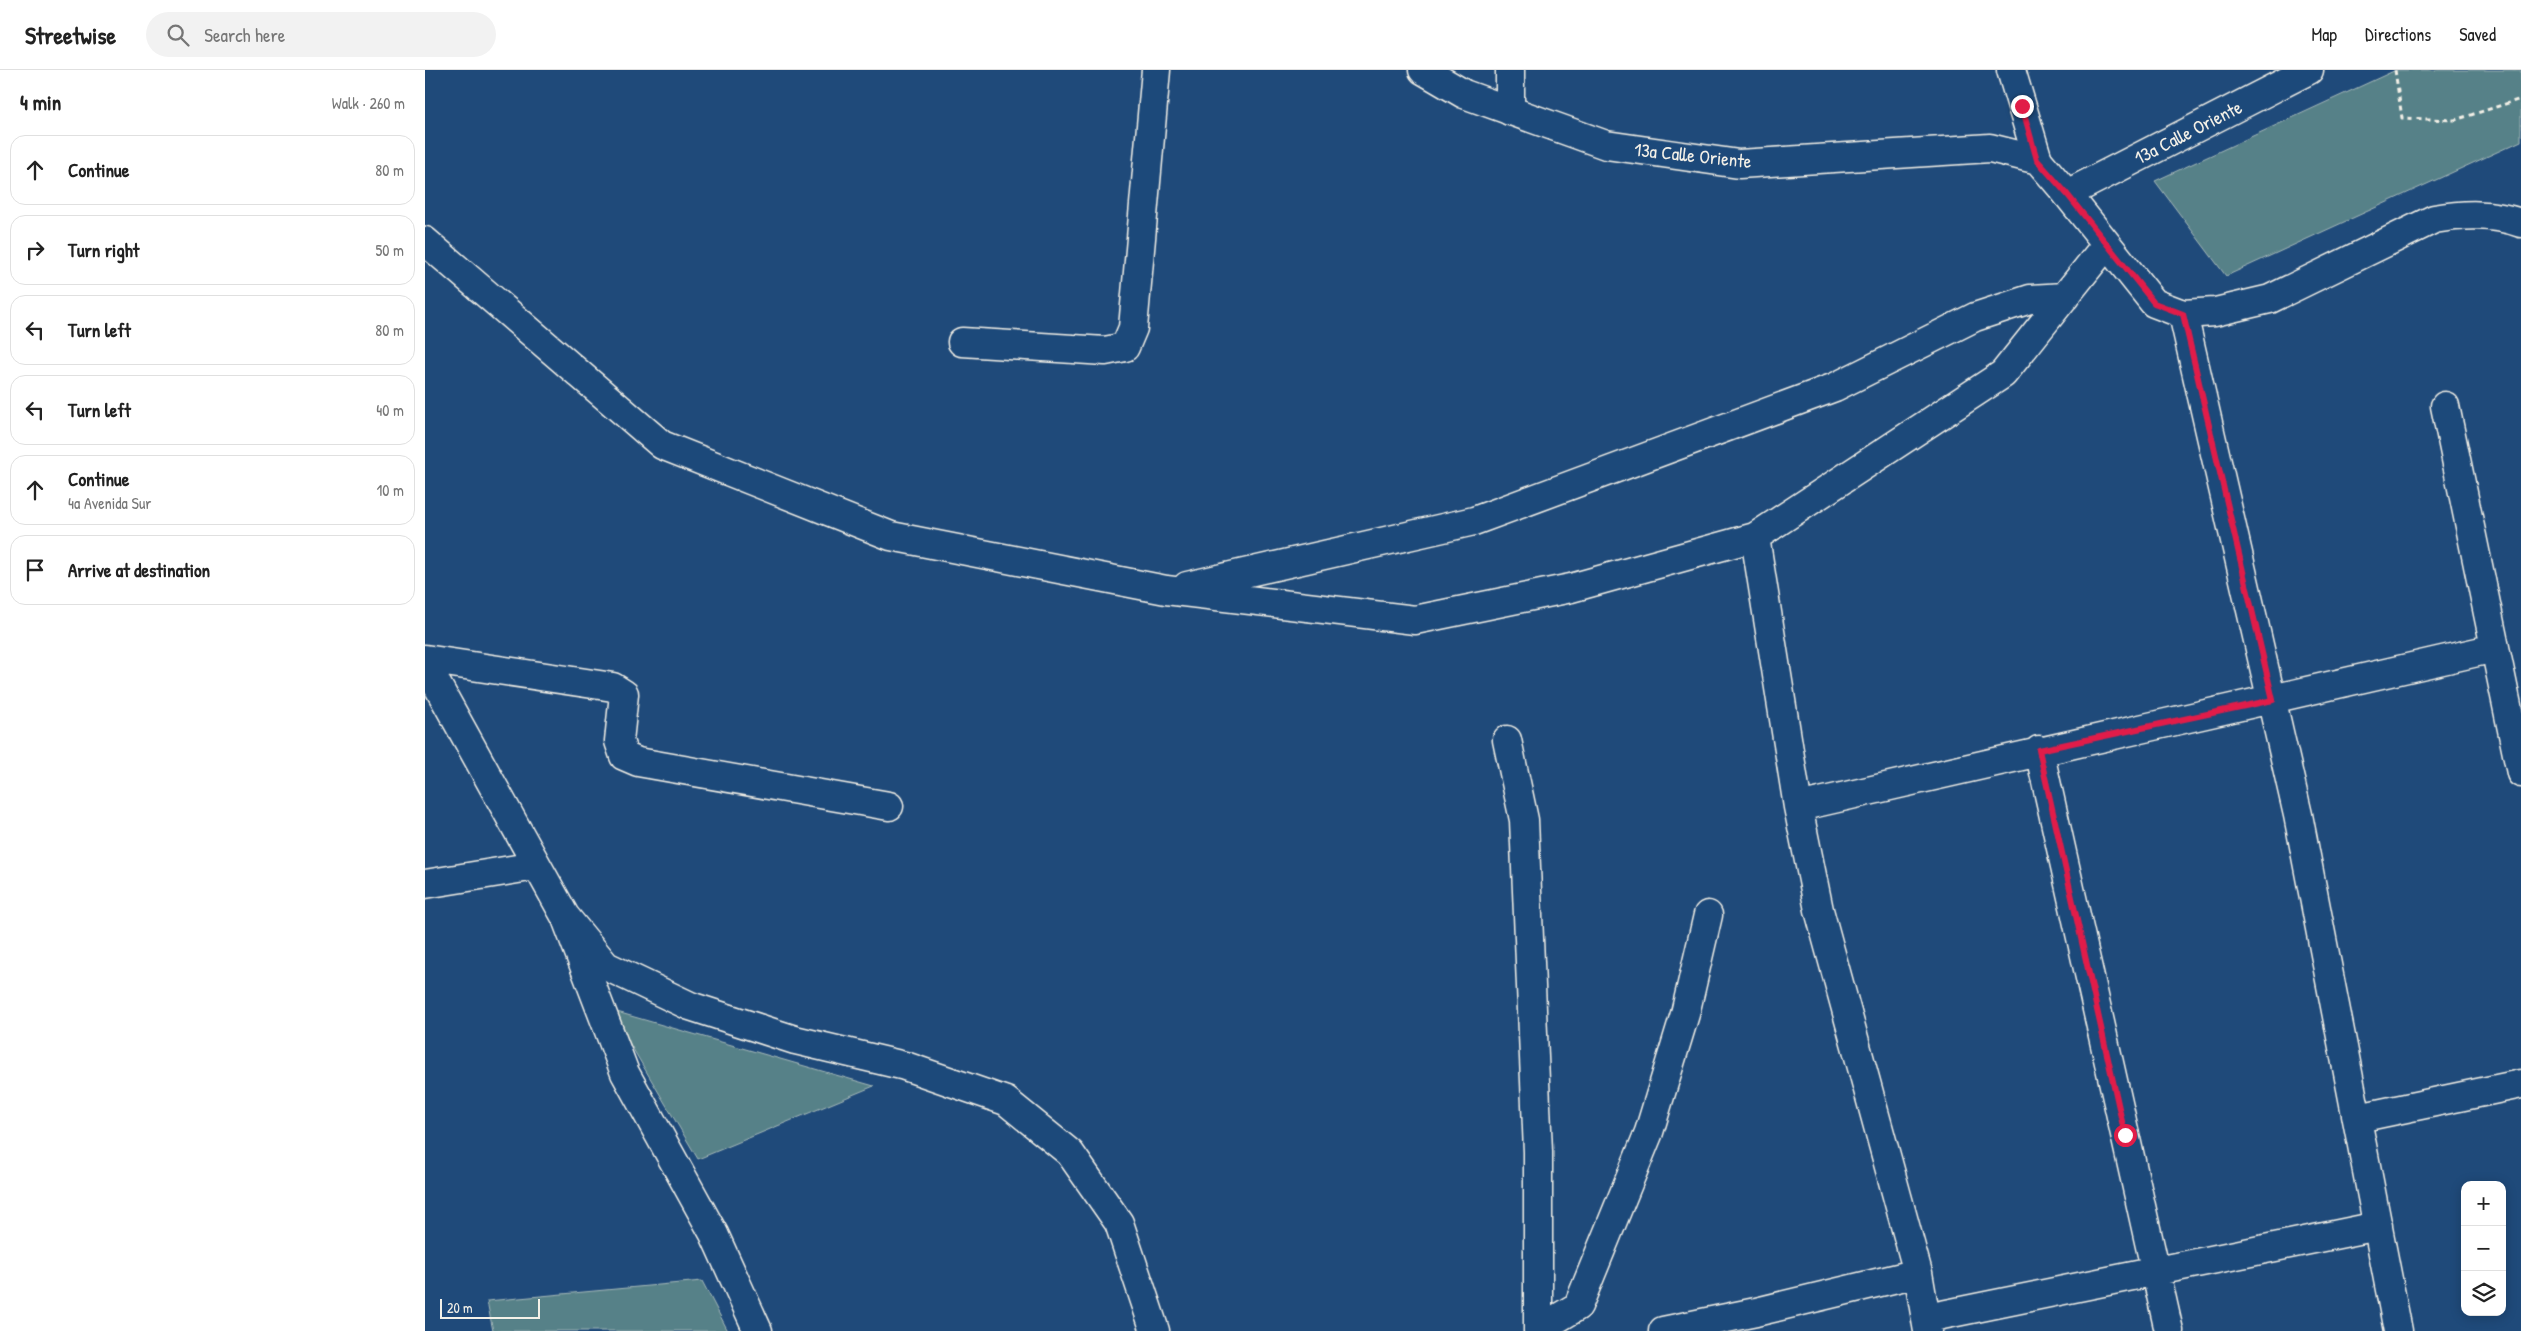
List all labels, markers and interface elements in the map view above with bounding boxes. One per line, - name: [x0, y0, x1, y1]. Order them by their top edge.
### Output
- search box: [146, 12, 496, 57]
- text: Streetwise: [25, 19, 116, 51]
- icon: search: [164, 21, 192, 49]
- text: Search here: [204, 22, 285, 48]
- text: Map: [2312, 22, 2337, 47]
- text: Directions: [2365, 22, 2431, 47]
- text: Saved: [2459, 22, 2496, 47]
- text: 4 min: [20, 88, 61, 117]
- text: Walk · 260 m: [332, 92, 405, 114]
- street label: 13a Calle Oriente: [2130, 94, 2247, 170]
- route end: [2011, 95, 2034, 118]
- street label: 13a Calle Oriente: [1633, 136, 1753, 174]
- icon: ahead: [21, 156, 49, 184]
- text: Continue: [68, 157, 129, 183]
- text: 80 m: [375, 159, 404, 181]
- icon: right: [21, 236, 49, 264]
- text: Turn right: [68, 237, 139, 263]
- text: 50 m: [376, 239, 404, 261]
- icon: left: [21, 316, 49, 344]
- text: Turn left: [68, 317, 131, 343]
- text: 80 m: [375, 319, 404, 341]
- icon: left: [21, 396, 49, 424]
- text: Turn left: [68, 397, 131, 423]
- text: 40 m: [376, 399, 404, 421]
- text: Continue: [68, 466, 129, 492]
- icon: ahead: [21, 476, 49, 504]
- text: 10 m: [376, 479, 404, 501]
- text: 4a Avenida Sur: [68, 492, 151, 514]
- icon: arrive: [21, 556, 49, 584]
- text: Arrive at destination: [68, 557, 210, 583]
- route start: [2114, 1124, 2137, 1147]
- map controls: [2461, 1181, 2506, 1316]
- button: +: [2461, 1181, 2506, 1226]
- button: −: [2461, 1226, 2506, 1271]
- button: layers: [2461, 1271, 2506, 1316]
- scale bar: [440, 1296, 540, 1319]
- text: 20 m: [447, 1298, 473, 1317]

